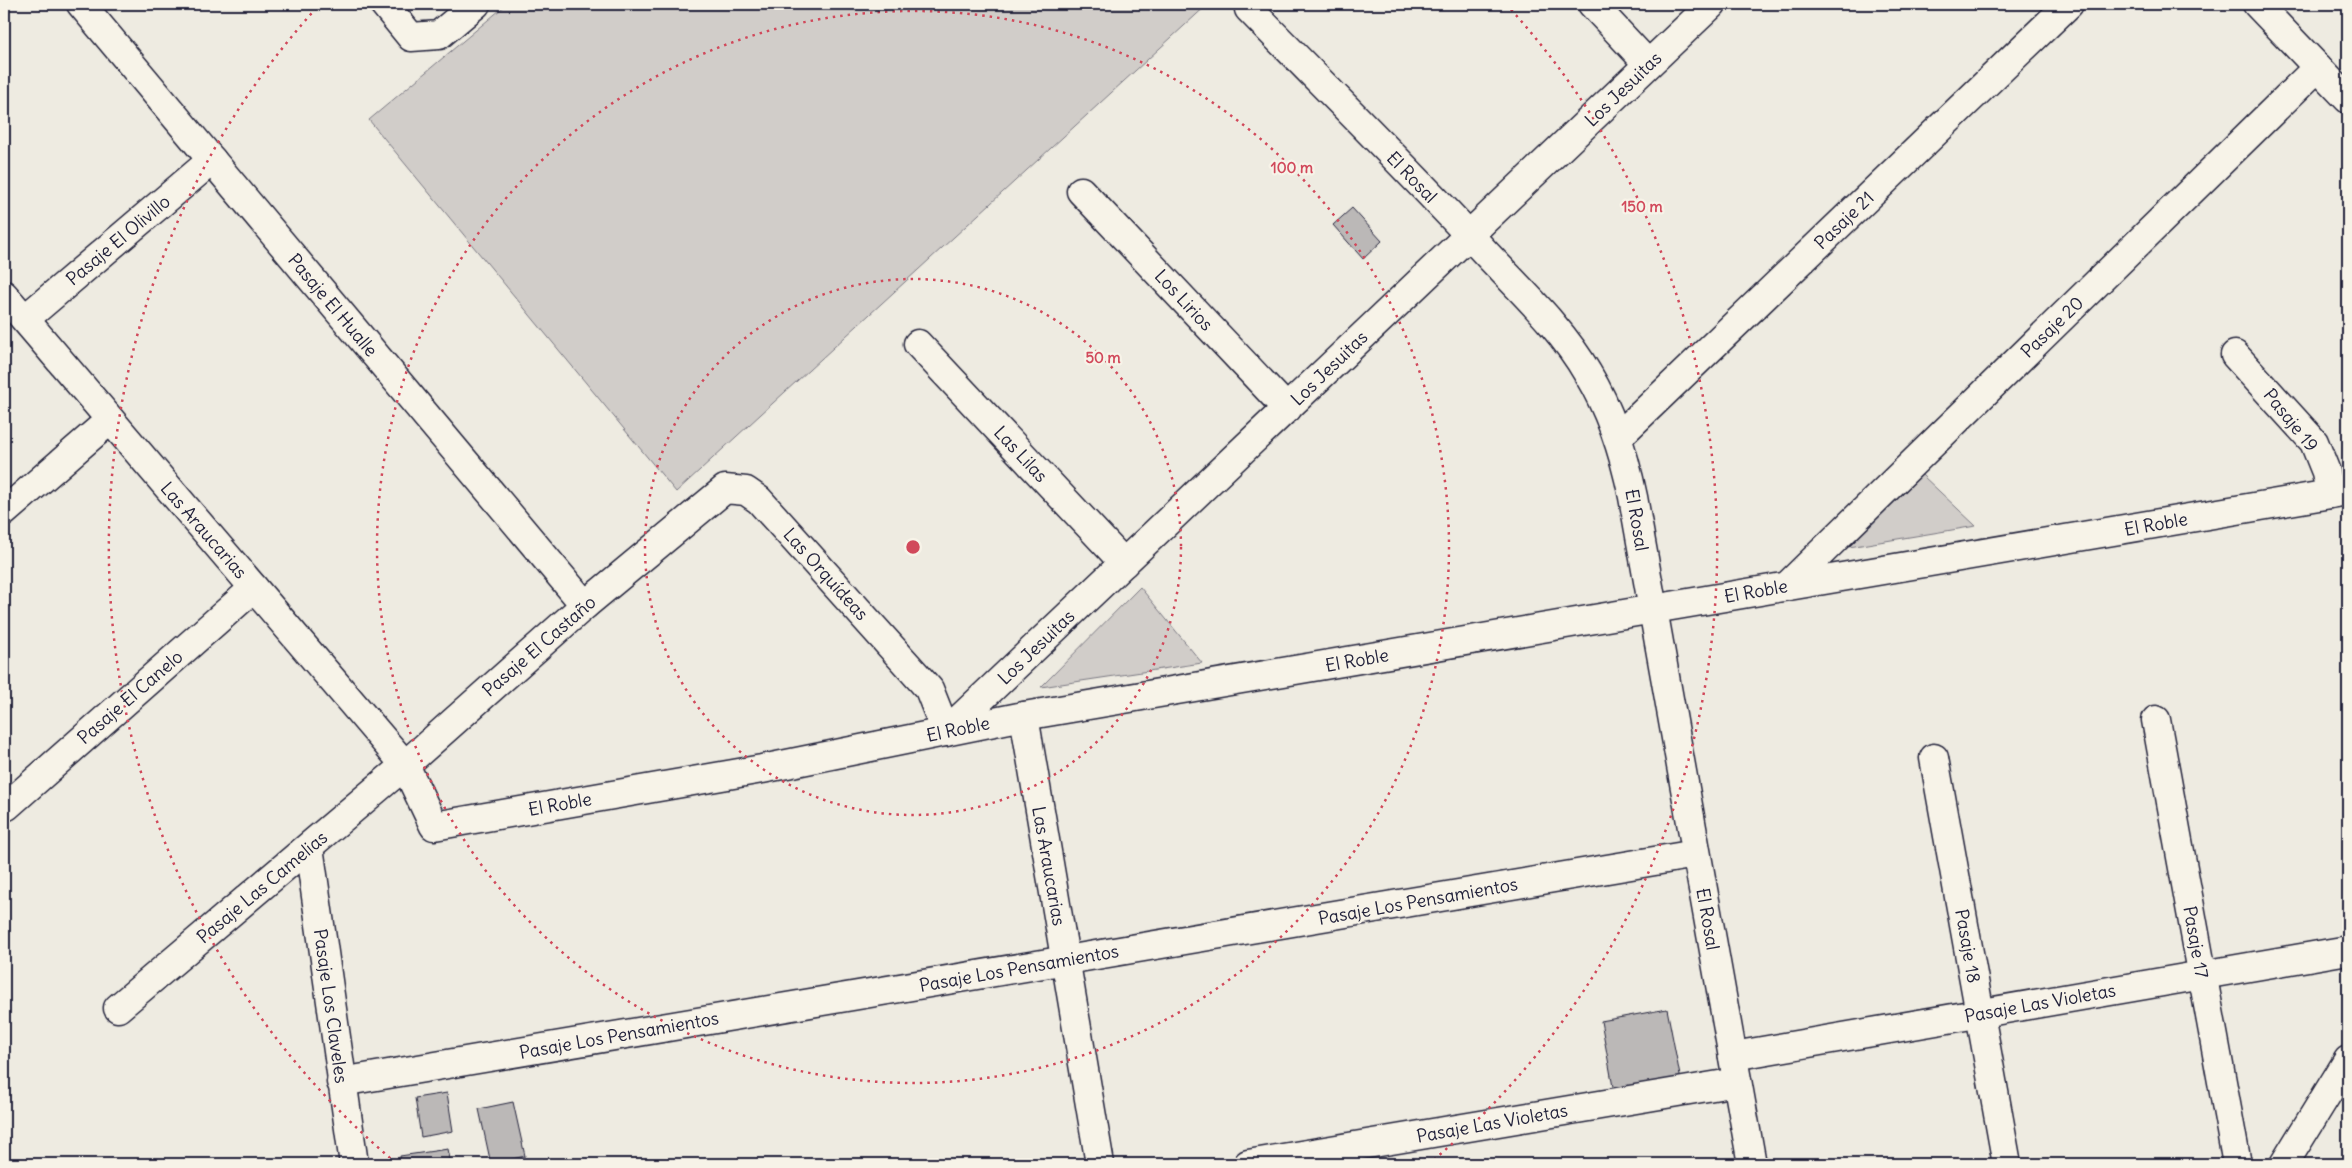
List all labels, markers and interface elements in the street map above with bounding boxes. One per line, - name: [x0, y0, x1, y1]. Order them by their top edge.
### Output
- street label: Los Jesuitas: [1580, 47, 1666, 131]
- street label: El Rosal: [1382, 146, 1442, 208]
- text: 100 m: [1271, 158, 1313, 177]
- street label: Pasaje 21: [1809, 186, 1879, 254]
- street label: Pasaje El Olivillo: [61, 190, 175, 290]
- text: 150 m: [1621, 197, 1663, 216]
- street label: Pasaje El Hualle: [283, 249, 383, 361]
- street label: Los Lirios: [1150, 264, 1218, 336]
- street label: Pasaje 20: [2016, 291, 2088, 363]
- street label: Los Jesuitas: [1286, 326, 1372, 410]
- text: 50 m: [1085, 348, 1121, 367]
- street label: Pasaje 19: [2259, 384, 2323, 456]
- street label: Las Lilas: [989, 421, 1053, 487]
- street label: Las Araucarias: [156, 477, 252, 583]
- street label: El Rosal: [1620, 487, 1654, 553]
- street label: El Roble: [2122, 507, 2190, 541]
- street label: Las Orquídeas: [778, 523, 874, 625]
- centre of rings: [904, 538, 922, 556]
- street label: El Roble: [1722, 574, 1790, 608]
- street label: Pasaje El Castaño: [477, 590, 601, 702]
- street label: Los Jesuitas: [993, 605, 1079, 689]
- street label: El Roble: [1323, 643, 1391, 677]
- street label: Pasaje El Canelo: [73, 645, 187, 749]
- street label: El Roble: [924, 711, 992, 747]
- street label: El Roble: [526, 787, 594, 821]
- street label: Las Araucarias: [1027, 804, 1071, 928]
- street label: Pasaje Las Camelias: [192, 826, 332, 948]
- street label: Pasaje Los Pensamientos: [1316, 872, 1520, 930]
- street label: El Rosal: [1691, 886, 1725, 952]
- street label: Pasaje 17: [2178, 904, 2214, 980]
- street label: Pasaje 18: [1950, 907, 1986, 985]
- street label: Pasaje Los Claveles: [309, 927, 353, 1085]
- street label: Pasaje Los Pensamientos: [917, 939, 1121, 997]
- street label: Pasaje Las Violetas: [1963, 978, 2117, 1028]
- street label: Pasaje Los Pensamientos: [517, 1006, 721, 1064]
- street label: Pasaje Las Violetas: [1415, 1098, 1569, 1148]

